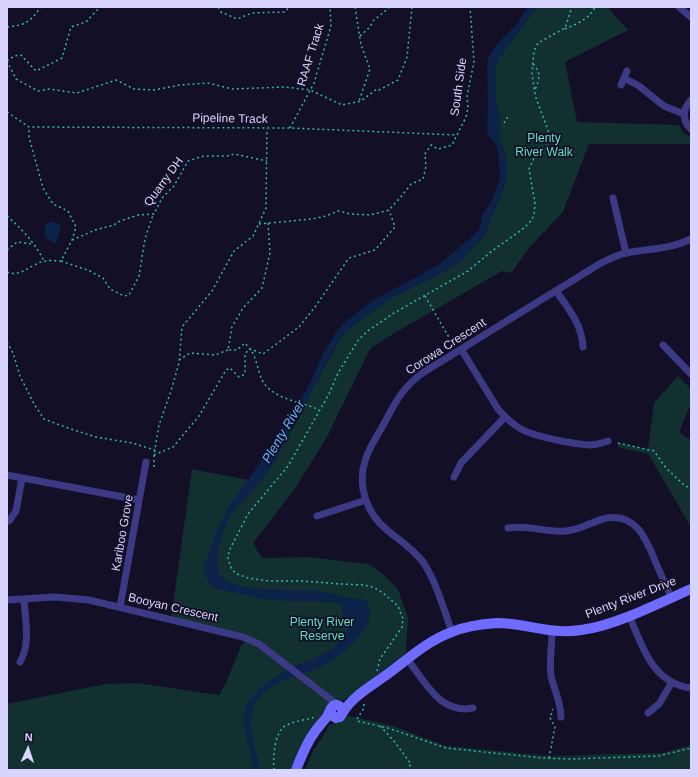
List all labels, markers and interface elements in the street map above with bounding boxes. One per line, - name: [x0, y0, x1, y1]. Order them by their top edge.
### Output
- street label: RAAF Track: [295, 22, 327, 88]
- street label: South Side: [448, 57, 470, 117]
- street label: Pipeline Track: [192, 111, 268, 127]
- park label: Plenty River Walk: [515, 132, 573, 160]
- street label: Quarry DH: [141, 155, 187, 209]
- street label: Corowa Crescent: [403, 316, 489, 378]
- water label: Plenty River: [259, 398, 309, 466]
- street label: Kariboo Grove: [109, 494, 137, 572]
- street label: Plenty River Drive: [584, 574, 678, 622]
- street label: Booyan Crescent: [127, 591, 219, 625]
- park label: Plenty River Reserve: [290, 616, 354, 644]
- north arrow: [8, 729, 48, 769]
- text: N: [24, 731, 33, 743]

